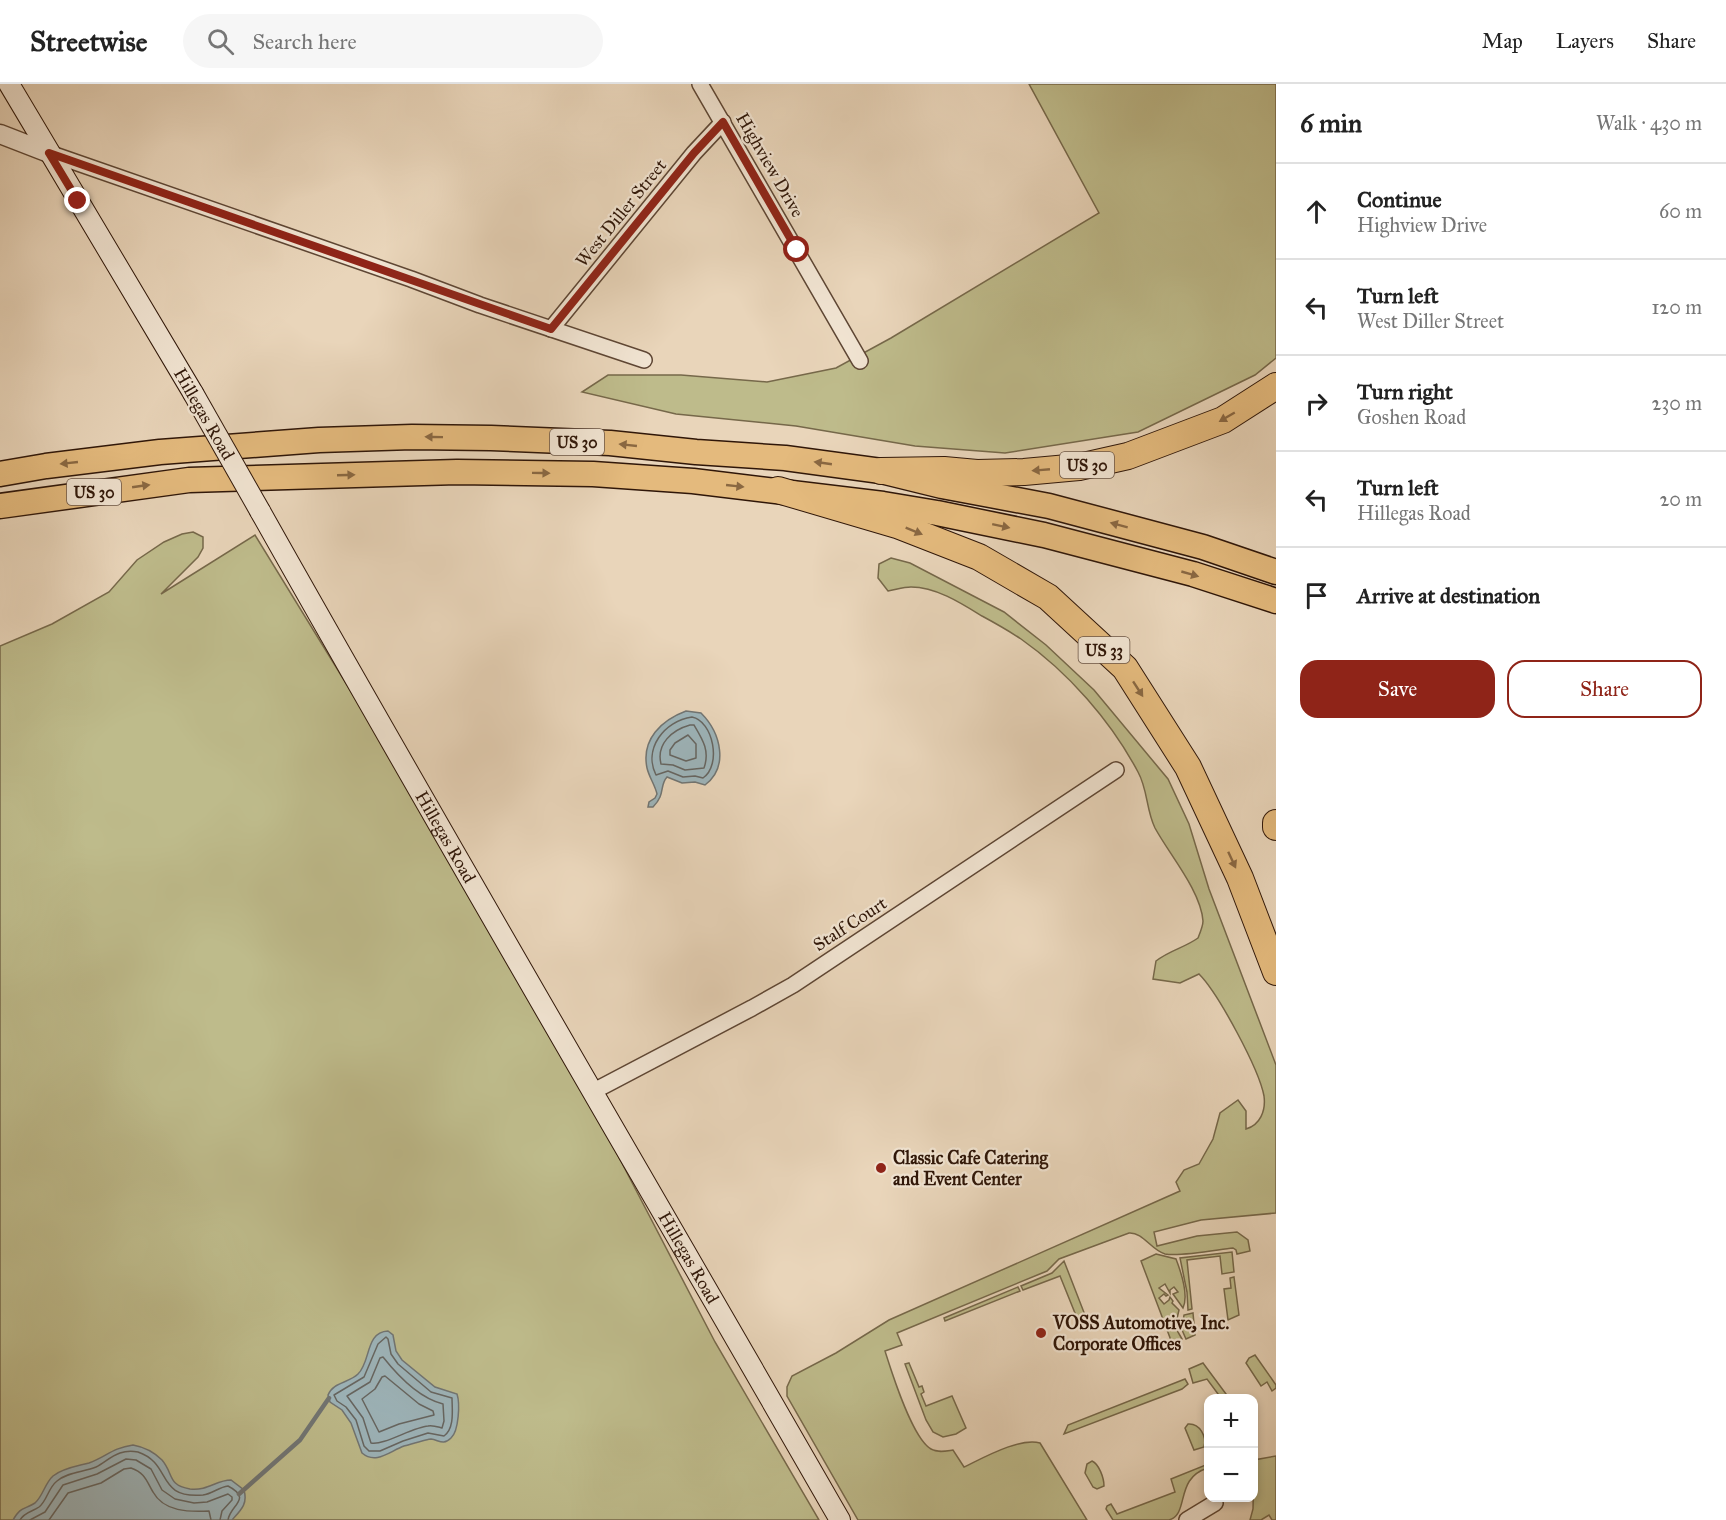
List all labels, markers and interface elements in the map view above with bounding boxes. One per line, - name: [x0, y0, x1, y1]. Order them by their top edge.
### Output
- search box: [183, 14, 603, 68]
- text: Streetwise: [30, 24, 147, 59]
- icon: search: [204, 25, 237, 58]
- text: Search here: [252, 28, 357, 55]
- text: Map: [1482, 28, 1523, 54]
- text: Layers: [1556, 28, 1614, 54]
- text: Share: [1647, 28, 1696, 54]
- text: 6 min: [1300, 107, 1362, 139]
- street label: Highview Drive: [730, 109, 809, 222]
- text: Walk · 430 m: [1596, 111, 1702, 135]
- street label: West Diller Street: [571, 154, 672, 271]
- text: Continue: [1357, 186, 1442, 213]
- route end: [64, 187, 90, 213]
- icon: ahead: [1300, 195, 1333, 228]
- text: 60 m: [1659, 199, 1702, 223]
- text: Highview Drive: [1357, 213, 1487, 237]
- route start: [783, 236, 809, 262]
- text: Turn left: [1357, 282, 1439, 309]
- icon: left: [1300, 291, 1333, 324]
- text: 120 m: [1651, 295, 1702, 319]
- text: West Diller Street: [1357, 309, 1504, 333]
- street label: Hillegas Road: [168, 364, 239, 464]
- text: Turn right: [1357, 378, 1453, 405]
- icon: right: [1300, 387, 1333, 420]
- text: 230 m: [1651, 391, 1702, 415]
- text: Goshen Road: [1357, 405, 1466, 429]
- one-way arrow: [1218, 412, 1235, 422]
- road number: US 30: [550, 429, 604, 455]
- one-way arrow: [424, 432, 443, 442]
- one-way arrow: [619, 440, 638, 450]
- road number: US 30: [1060, 452, 1114, 478]
- one-way arrow: [60, 459, 79, 468]
- one-way arrow: [813, 459, 832, 468]
- one-way arrow: [1031, 465, 1050, 475]
- one-way arrow: [531, 468, 550, 478]
- one-way arrow: [336, 470, 355, 480]
- text: Turn left: [1357, 474, 1439, 501]
- road number: US 30: [67, 479, 121, 505]
- one-way arrow: [726, 481, 745, 491]
- one-way arrow: [132, 482, 151, 491]
- icon: left: [1300, 483, 1333, 516]
- text: 20 m: [1659, 487, 1702, 511]
- text: Hillegas Road: [1357, 501, 1471, 525]
- one-way arrow: [1110, 520, 1128, 529]
- one-way arrow: [992, 522, 1011, 531]
- one-way arrow: [905, 527, 923, 536]
- one-way arrow: [1181, 570, 1199, 579]
- icon: arrive: [1300, 579, 1333, 612]
- text: Arrive at destination: [1357, 582, 1540, 609]
- road number: US 33: [1078, 637, 1130, 663]
- button: Save: [1300, 660, 1495, 718]
- button: Share: [1507, 660, 1702, 718]
- one-way arrow: [1132, 681, 1144, 697]
- street label: Hillegas Road: [410, 787, 481, 887]
- one-way arrow: [1227, 851, 1236, 868]
- street label: Stalf Court: [809, 892, 891, 956]
- place label: Classic Cafe Catering and Event Center: [893, 1147, 1049, 1190]
- marker: Classic Cafe Catering and Event Center: [874, 1161, 888, 1175]
- street label: Hillegas Road: [653, 1208, 724, 1308]
- place label: VOSS Automotive, Inc. Corporate Offices: [1052, 1312, 1229, 1356]
- marker: VOSS Automotive, Inc. Corporate Offices: [1034, 1326, 1048, 1340]
- map controls: [1204, 1394, 1258, 1502]
- button: +: [1204, 1394, 1258, 1448]
- button: −: [1204, 1448, 1258, 1502]

